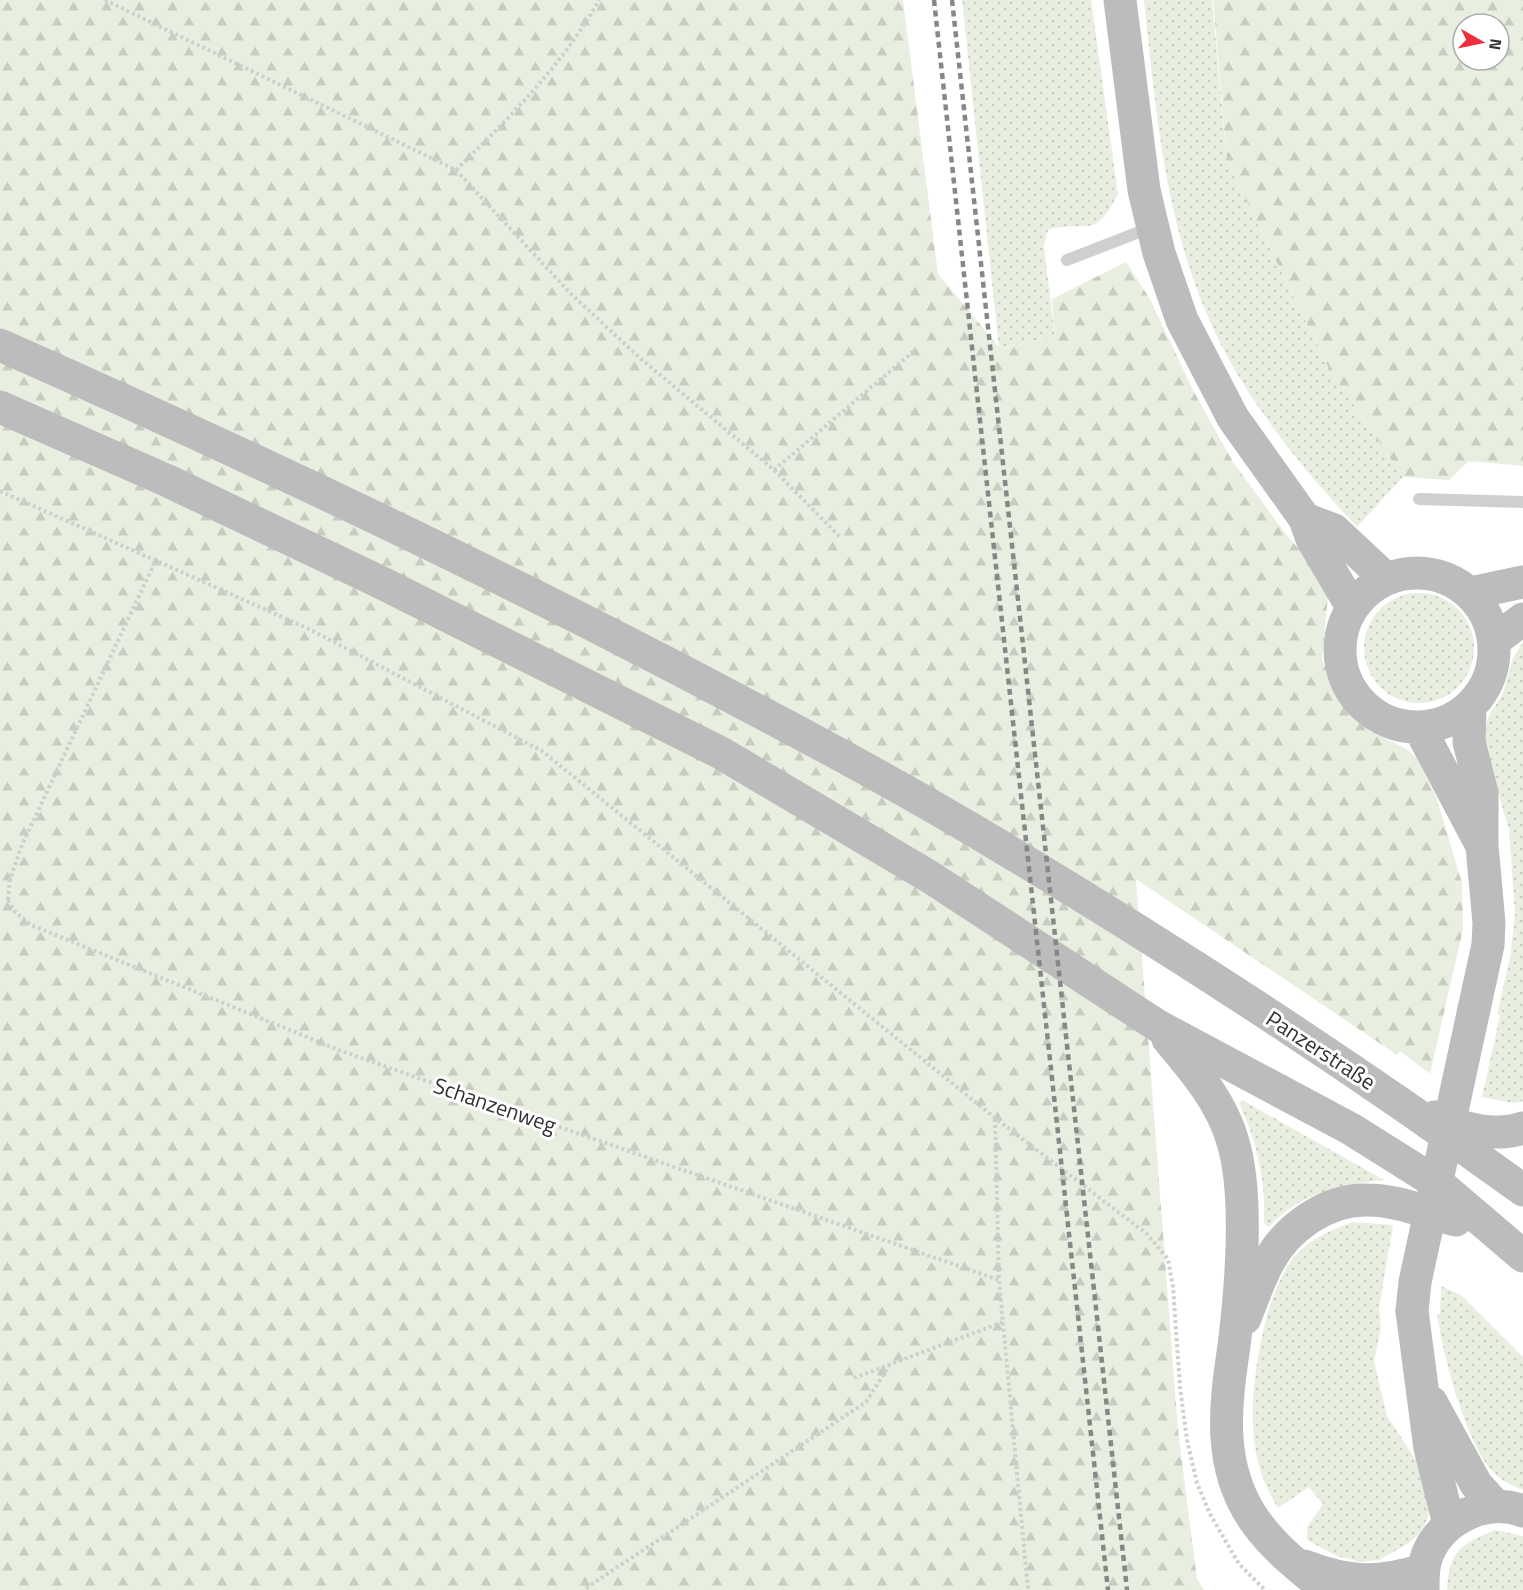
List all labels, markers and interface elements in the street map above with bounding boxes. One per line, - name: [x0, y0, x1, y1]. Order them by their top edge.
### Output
- north arrow: [1451, 12, 1511, 72]
- text: N: [1483, 37, 1509, 52]
- street label: Panzerstraße: [1259, 1002, 1383, 1098]
- street label: Schanzenweg: [429, 1068, 561, 1142]

